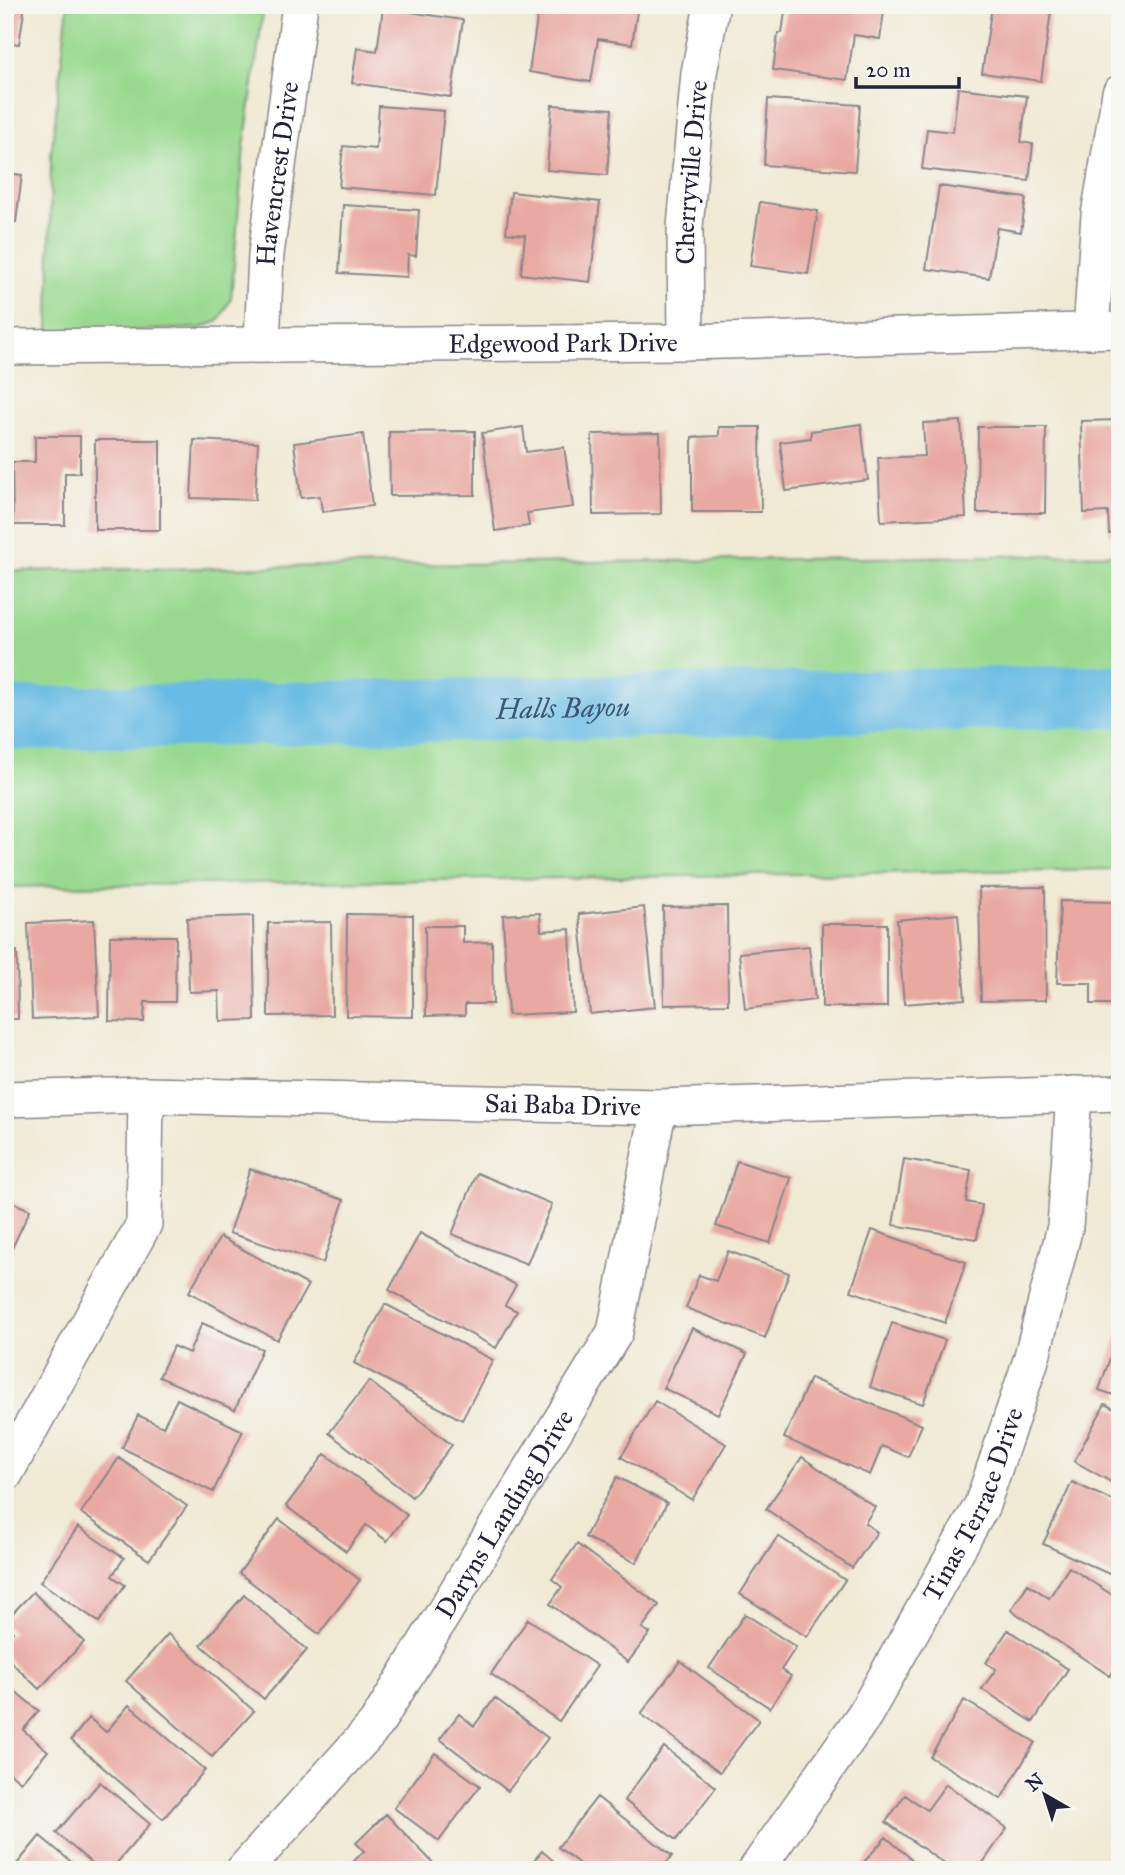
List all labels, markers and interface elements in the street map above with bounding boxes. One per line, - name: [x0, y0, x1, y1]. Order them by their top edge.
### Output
- scale bar: [856, 46, 959, 90]
- text: 20 m: [866, 57, 911, 83]
- street label: Havencrest Drive: [249, 79, 305, 267]
- street label: Cherryville Drive: [669, 79, 714, 265]
- street label: Edgewood Park Drive: [448, 326, 678, 360]
- water label: Halls Bayou: [494, 689, 631, 727]
- street label: Sai Baba Drive: [484, 1087, 641, 1123]
- street label: Daryns Landing Drive: [428, 1403, 580, 1624]
- street label: Tinas Terrace Drive: [915, 1403, 1030, 1607]
- north arrow: [1010, 1759, 1080, 1829]
- text: N: [1021, 1768, 1048, 1796]

